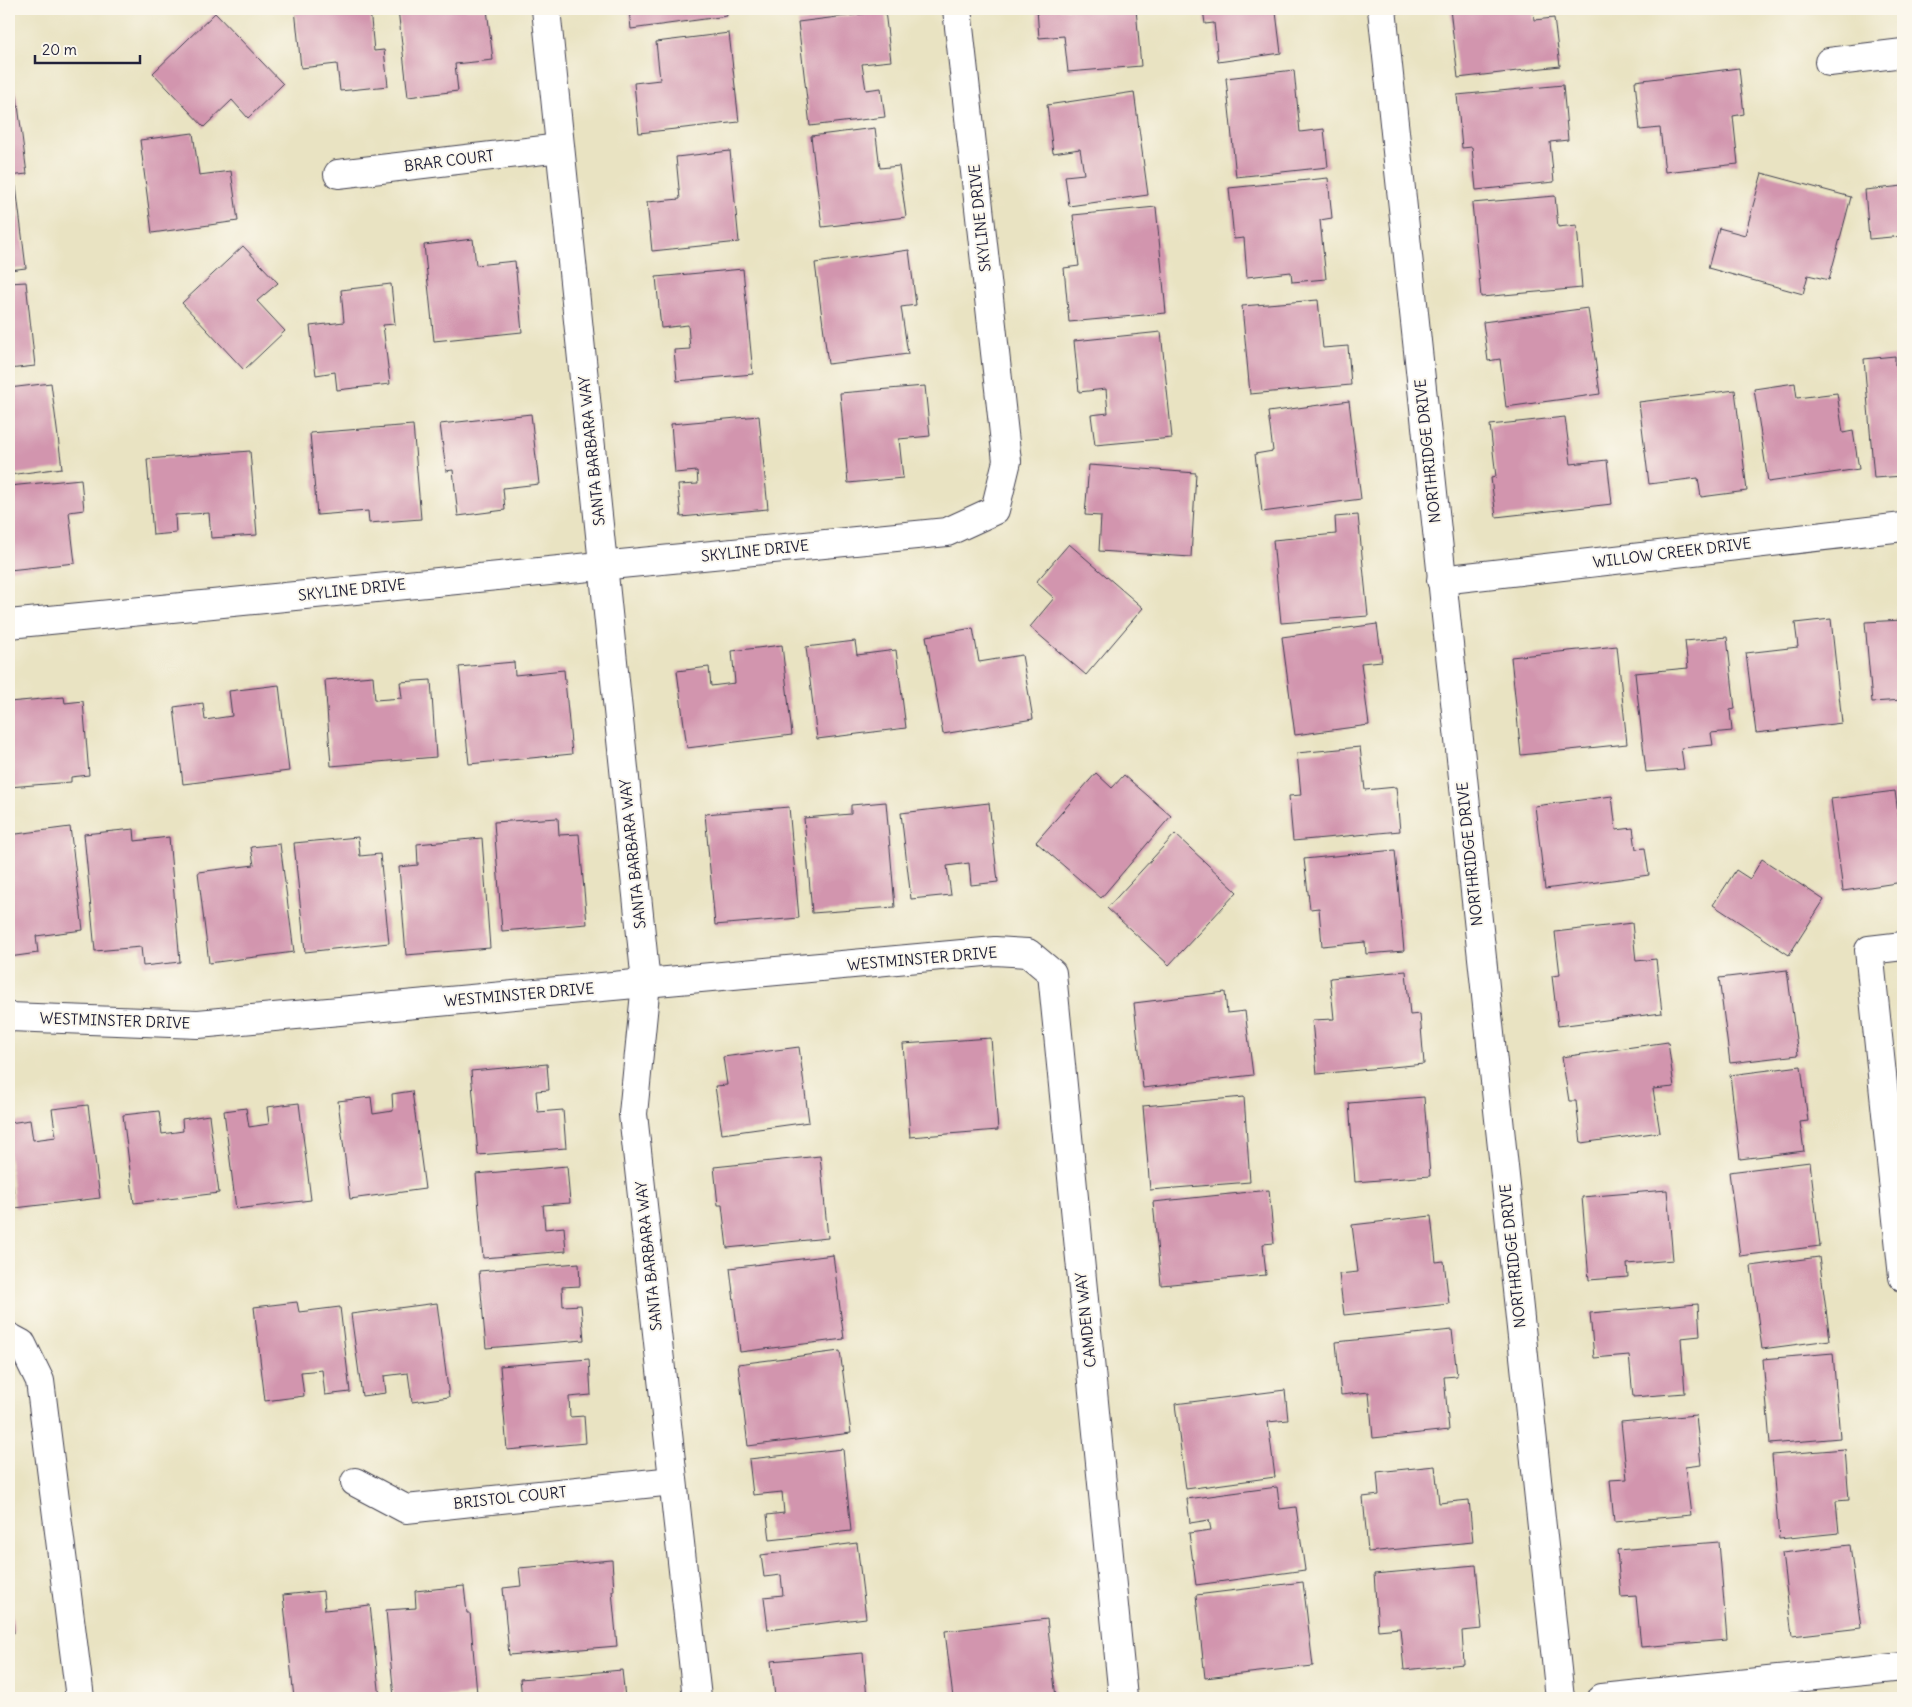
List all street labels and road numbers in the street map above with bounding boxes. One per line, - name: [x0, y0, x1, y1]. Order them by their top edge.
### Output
- street label: BRAR COURT: [403, 146, 495, 175]
- street label: SKYLINE DRIVE: [964, 163, 995, 273]
- street label: SANTA BARBARA WAY: [574, 375, 609, 527]
- street label: NORTHRIDGE DRIVE: [1410, 378, 1445, 524]
- street label: WILLOW CREEK DRIVE: [1592, 533, 1752, 572]
- street label: SKYLINE DRIVE: [700, 535, 810, 566]
- street label: SKYLINE DRIVE: [297, 574, 407, 605]
- street label: SANTA BARBARA WAY: [615, 778, 650, 930]
- street label: NORTHRIDGE DRIVE: [1452, 781, 1487, 927]
- street label: WESTMINSTER DRIVE: [846, 942, 998, 975]
- street label: WESTMINSTER DRIVE: [443, 978, 595, 1011]
- street label: WESTMINSTER DRIVE: [39, 1008, 191, 1033]
- street label: SANTA BARBARA WAY: [631, 1180, 666, 1332]
- street label: NORTHRIDGE DRIVE: [1495, 1183, 1530, 1329]
- street label: CAMDEN WAY: [1071, 1271, 1100, 1369]
- street label: BRISTOL COURT: [453, 1482, 568, 1513]

